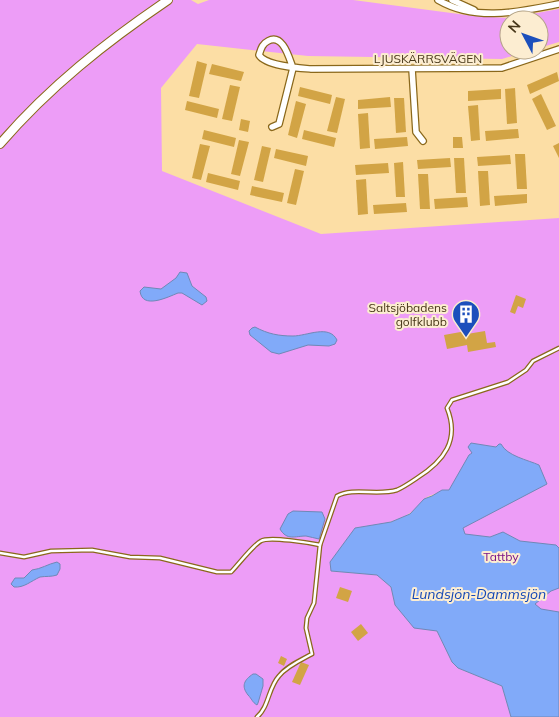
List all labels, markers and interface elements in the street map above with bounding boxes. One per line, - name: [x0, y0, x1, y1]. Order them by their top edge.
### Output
- north arrow: [499, 10, 549, 60]
- text: N: [504, 17, 524, 36]
- street label: LJUSKÄRRSVÄGEN: [374, 51, 482, 66]
- building icon: Saltsjöbadens golfklubb: [451, 299, 481, 338]
- place label: Saltsjöbadens golfklubb: [368, 300, 447, 329]
- park label: Tattby: [483, 549, 519, 564]
- water label: Lundsjön-Dammsjön: [412, 585, 546, 603]

